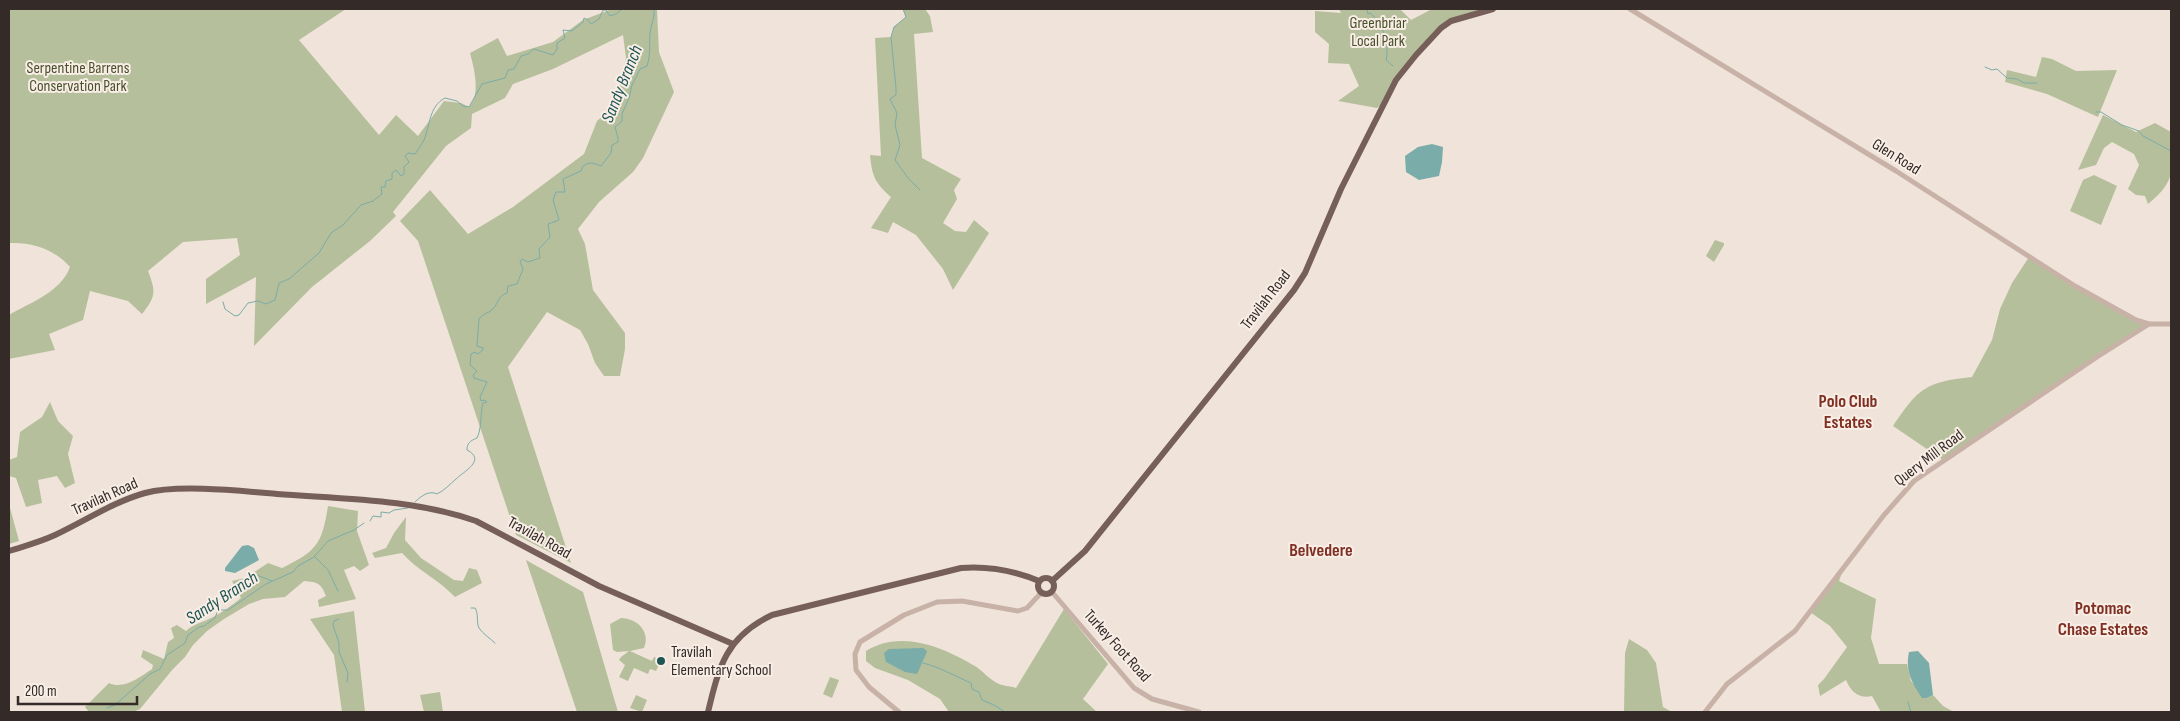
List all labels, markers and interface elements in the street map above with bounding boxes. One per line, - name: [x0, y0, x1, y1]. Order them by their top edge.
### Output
- park label: Greenbriar Local Park: [1349, 14, 1407, 51]
- water label: Sandy Branch: [597, 42, 647, 126]
- park label: Serpentine Barrens Conservation Park: [27, 59, 130, 96]
- street label: Glen Road: [1868, 135, 1924, 179]
- street label: Travilah Road: [1237, 267, 1295, 333]
- district label: Polo Club Estates: [1819, 391, 1878, 433]
- street label: Query Mill Road: [1891, 426, 1967, 490]
- street label: Travilah Road: [69, 474, 141, 520]
- street label: Travilah Road: [504, 513, 574, 563]
- district label: Belvedere: [1289, 540, 1353, 561]
- water label: Sandy Branch: [182, 567, 262, 629]
- district label: Potomac Chase Estates: [2058, 598, 2148, 640]
- street label: Turkey Foot Road: [1080, 606, 1154, 686]
- place label: Travilah Elementary School: [671, 643, 771, 680]
- marker: Travilah Elementary School: [655, 655, 667, 667]
- scale bar: [18, 674, 136, 706]
- text: 200 m: [25, 682, 57, 701]

